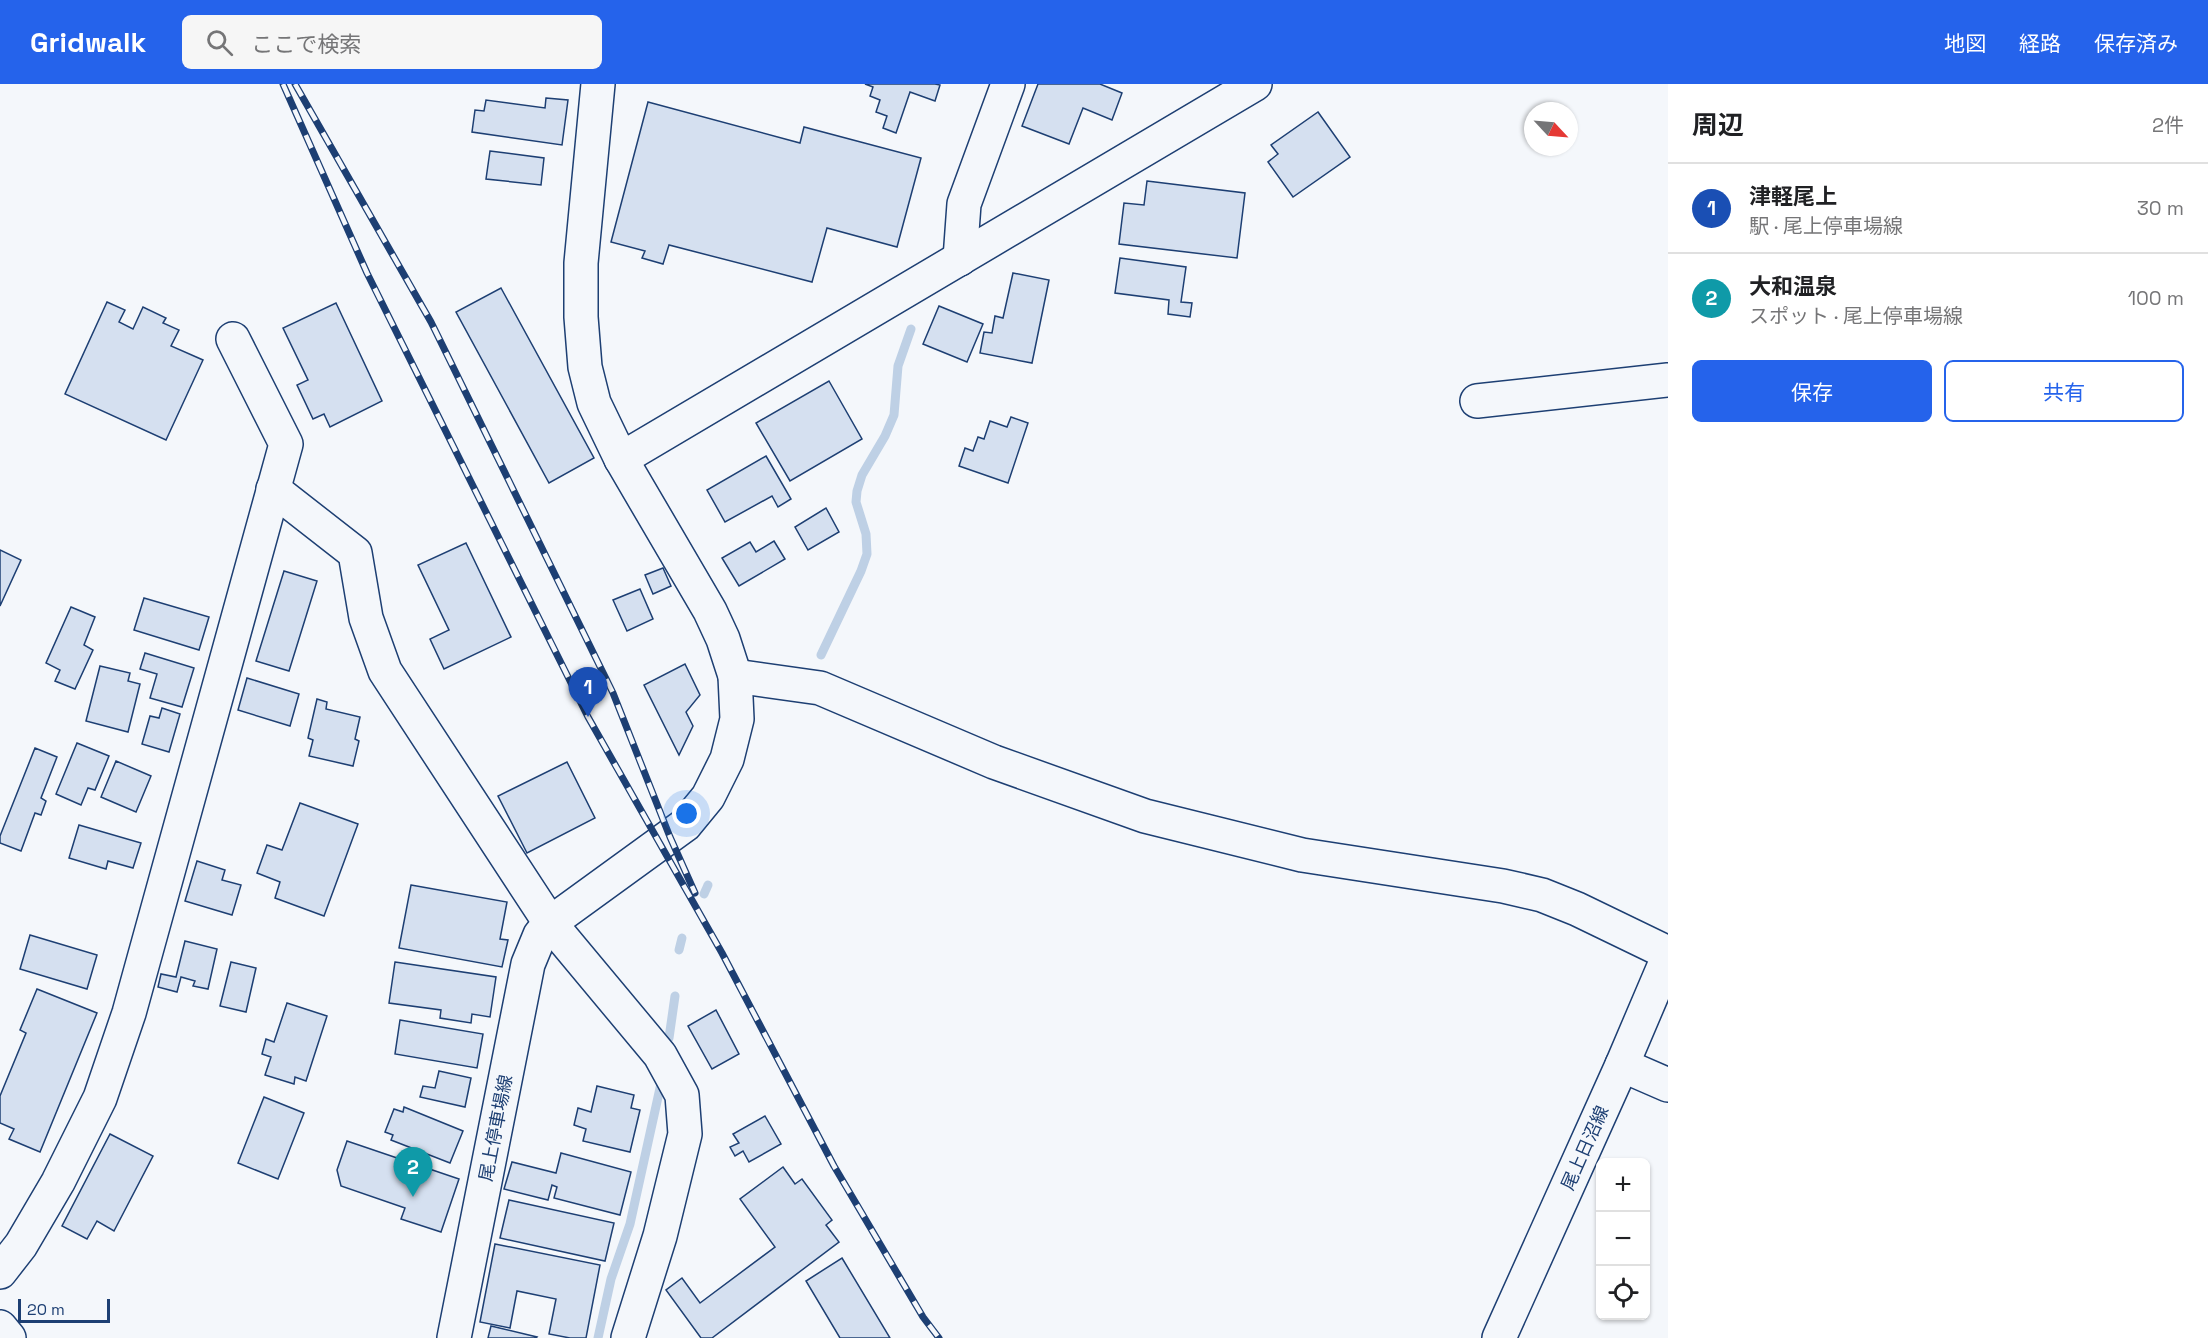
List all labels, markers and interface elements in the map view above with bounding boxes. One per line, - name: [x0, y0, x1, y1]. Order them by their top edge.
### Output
- search box: [182, 15, 602, 69]
- text: Gridwalk: [30, 24, 146, 60]
- icon: search: [203, 26, 236, 59]
- text: ここで検索: [251, 30, 361, 58]
- text: 地図: [1944, 30, 1986, 57]
- text: 経路: [2019, 30, 2061, 57]
- text: 保存済み: [2094, 30, 2178, 57]
- north arrow: [1524, 102, 1578, 156]
- text: 周辺: [1692, 108, 1744, 142]
- text: 2件: [2152, 112, 2184, 138]
- text: 津軽尾上: [1749, 182, 1837, 210]
- text: 1: [1707, 195, 1716, 221]
- text: 30 m: [2137, 195, 2184, 221]
- text: 駅 · 尾上停車場線: [1749, 213, 1903, 239]
- text: 大和温泉: [1749, 272, 1837, 300]
- text: 2: [1706, 285, 1717, 311]
- text: 100 m: [2128, 285, 2184, 311]
- text: スポット · 尾上停車場線: [1749, 303, 1963, 329]
- button: 保存: [1692, 360, 1932, 422]
- button: 共有: [1944, 360, 2184, 422]
- pin: 1: [568, 668, 608, 717]
- your location: [672, 799, 701, 828]
- street label: 尾上停車場線: [474, 1073, 517, 1183]
- street label: 尾上日沼線: [1556, 1102, 1613, 1194]
- pin: 2: [394, 1148, 432, 1197]
- map controls: [1596, 1158, 1650, 1320]
- button: +: [1596, 1158, 1650, 1212]
- button: −: [1596, 1212, 1650, 1266]
- button: locate: [1596, 1266, 1650, 1320]
- scale bar: [18, 1296, 110, 1324]
- text: 20 m: [27, 1299, 65, 1320]

